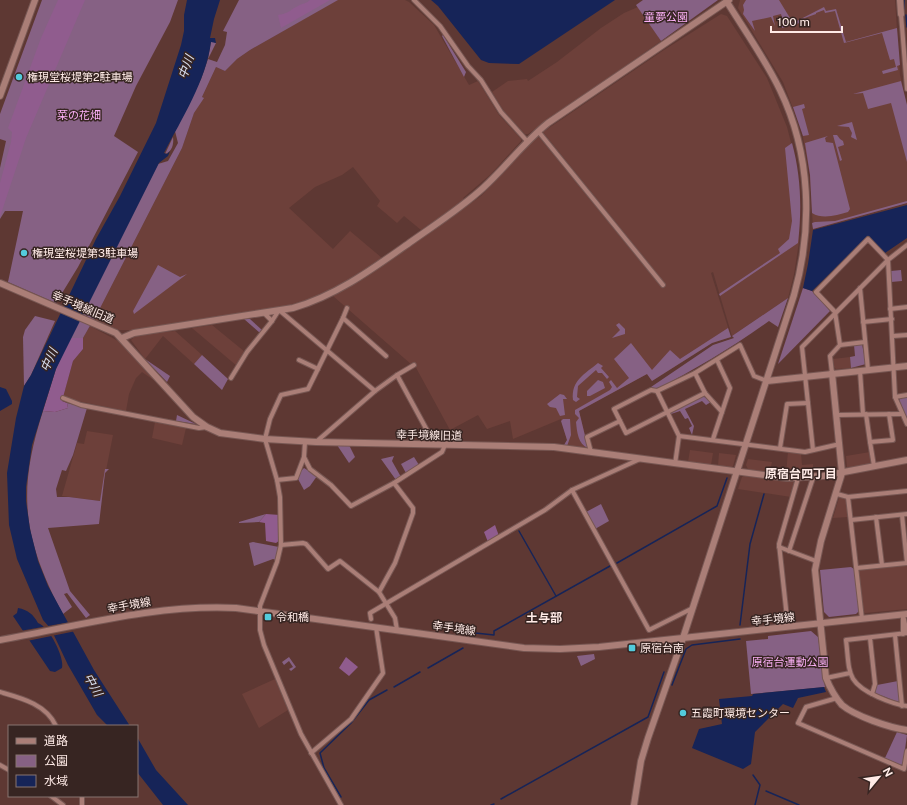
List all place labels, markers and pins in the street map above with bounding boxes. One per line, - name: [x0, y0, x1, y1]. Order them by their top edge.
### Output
- place label: 権現堂桜堤第2駐車場: [27, 71, 133, 83]
- marker: 権現堂桜堤第2駐車場: [14, 72, 24, 82]
- place label: 権現堂桜堤第3駐車場: [32, 247, 138, 259]
- marker: 権現堂桜堤第3駐車場: [19, 248, 29, 258]
- place label: 令和橋: [276, 611, 309, 623]
- marker: 令和橋: [263, 612, 273, 622]
- place label: 原宿台南: [640, 642, 684, 654]
- marker: 原宿台南: [627, 643, 637, 653]
- place label: 五霞町環境センター: [691, 707, 790, 719]
- marker: 五霞町環境センター: [678, 708, 688, 718]

